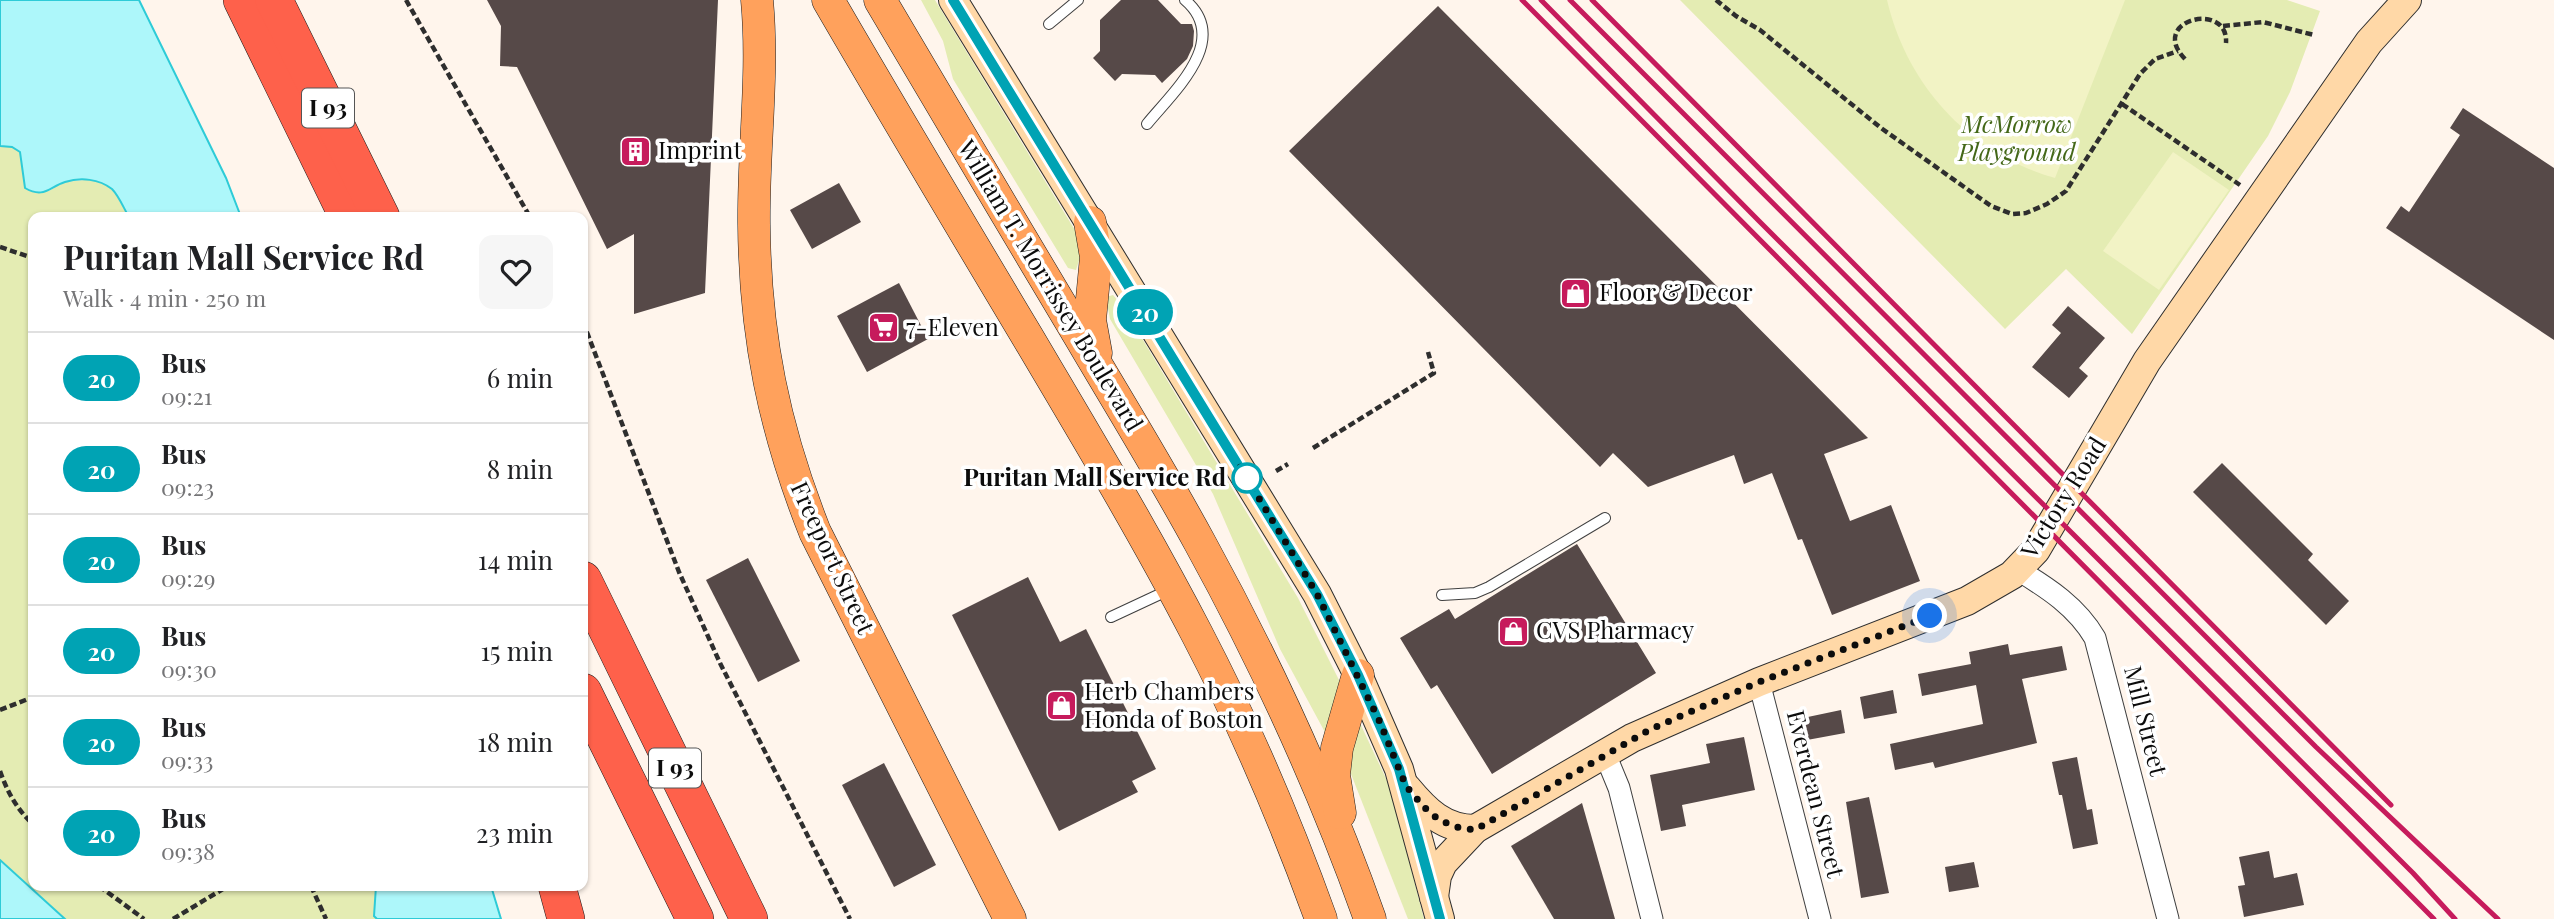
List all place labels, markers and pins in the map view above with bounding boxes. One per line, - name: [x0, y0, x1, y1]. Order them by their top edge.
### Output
- place label: Imprint: [658, 133, 742, 165]
- building icon: Imprint: [618, 134, 652, 168]
- place label: Floor & Decor: [1599, 275, 1753, 307]
- shop icon: Floor & Decor: [1559, 276, 1593, 310]
- place label: 7-Eleven: [906, 310, 999, 342]
- supermarket icon: 7-Eleven: [866, 311, 900, 345]
- place label: Puritan Mall Service Rd: [963, 460, 1226, 492]
- marker: Puritan Mall Service Rd: [1232, 463, 1262, 493]
- place label: CVS Pharmacy: [1536, 613, 1694, 645]
- shop icon: CVS Pharmacy: [1496, 614, 1530, 648]
- place label: Herb Chambers Honda of Boston: [1084, 674, 1263, 734]
- shop icon: Herb Chambers Honda of Boston: [1044, 689, 1078, 723]

